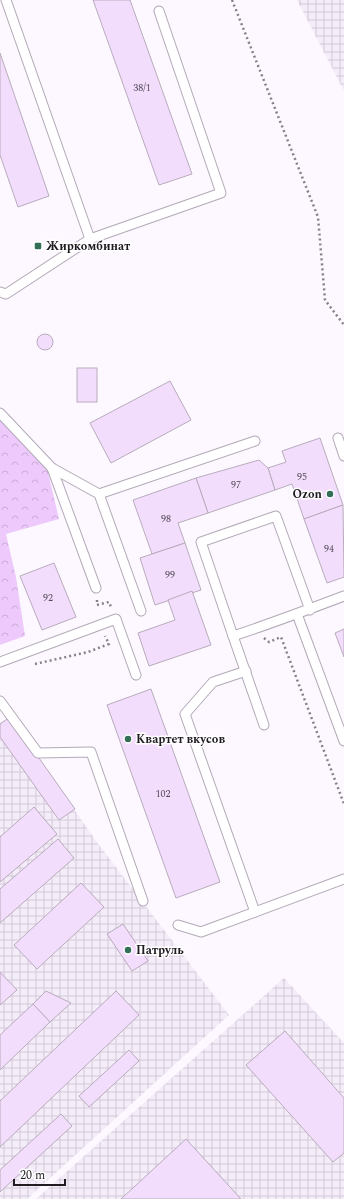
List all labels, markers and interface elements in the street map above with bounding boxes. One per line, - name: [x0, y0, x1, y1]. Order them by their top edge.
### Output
- house number: 38/1: [133, 80, 151, 96]
- place label: Жиркомбинат: [46, 237, 130, 256]
- marker: Жиркомбинат: [33, 241, 43, 251]
- house number: 95: [297, 469, 307, 485]
- house number: 97: [231, 477, 241, 493]
- place label: Ozon: [293, 485, 323, 504]
- marker: Ozon: [325, 489, 335, 499]
- house number: 98: [161, 511, 171, 527]
- house number: 94: [324, 541, 334, 557]
- house number: 99: [165, 567, 175, 583]
- house number: 92: [43, 590, 53, 606]
- place label: Квартет вкусов: [136, 730, 225, 749]
- marker: Квартет вкусов: [123, 734, 133, 744]
- house number: 102: [156, 786, 171, 802]
- place label: Патруль: [136, 941, 184, 960]
- marker: Патруль: [123, 945, 133, 955]
- scale bar: [14, 1161, 65, 1187]
- text: 20 m: [20, 1166, 45, 1185]

